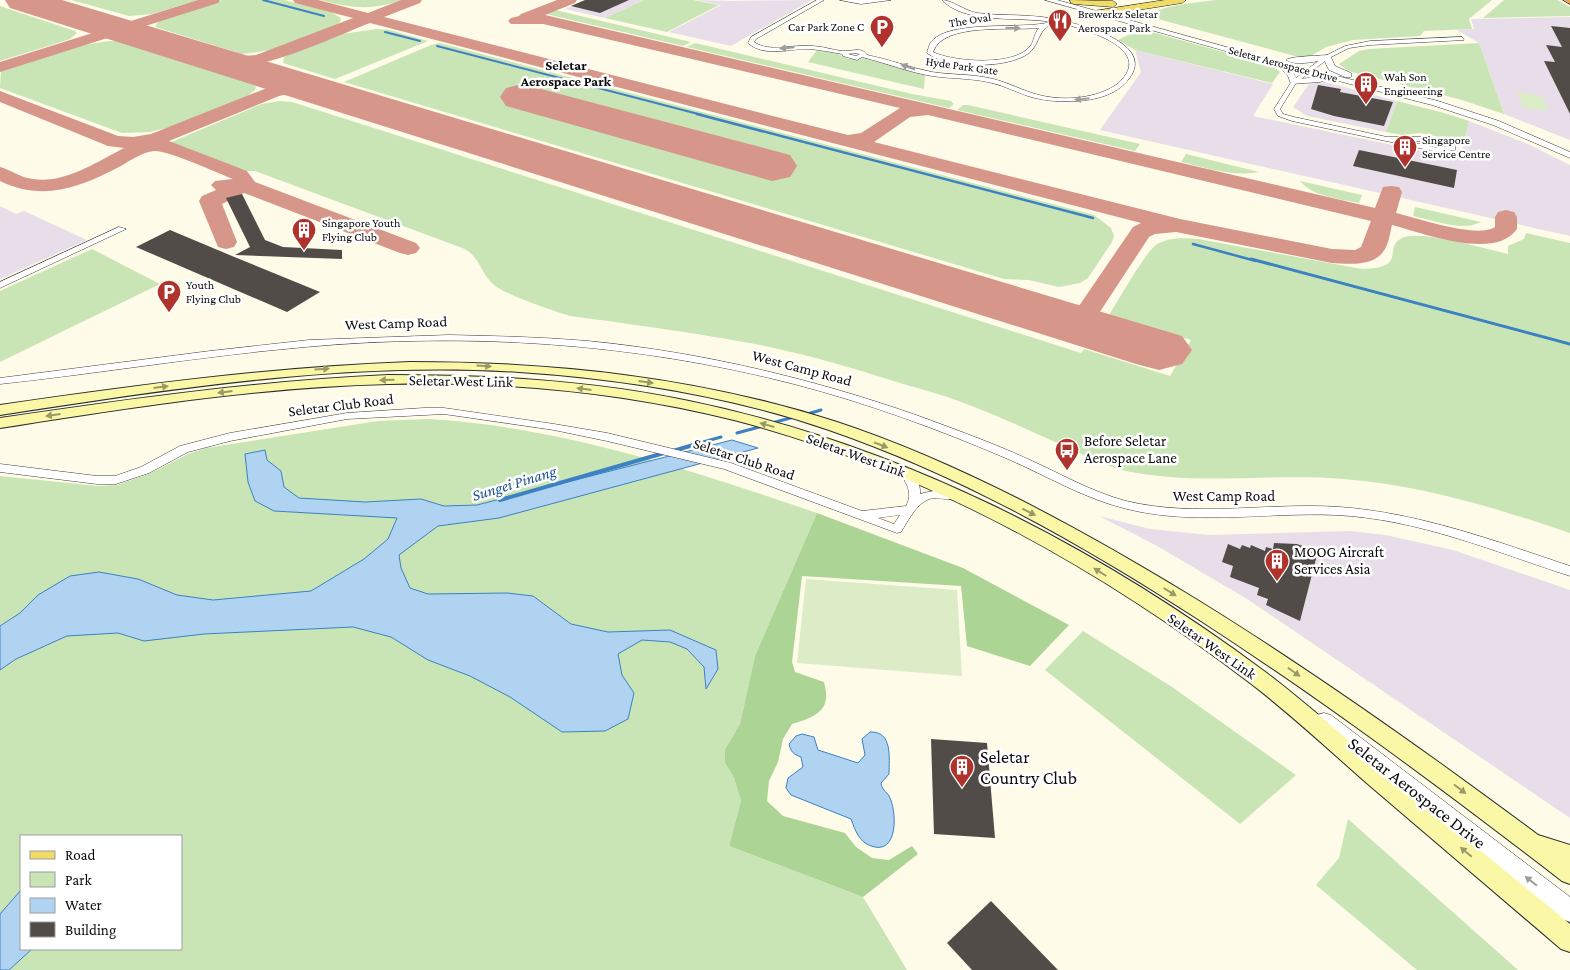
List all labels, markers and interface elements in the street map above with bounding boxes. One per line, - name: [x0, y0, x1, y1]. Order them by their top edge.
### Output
- place label: Brewerkz Seletar Aerospace Park: [1078, 7, 1159, 35]
- restaurant icon: Brewerkz Seletar Aerospace Park: [1047, 8, 1073, 42]
- street label: The Oval: [948, 10, 992, 30]
- parking icon: Car Park Zone C: [869, 14, 895, 48]
- place label: Car Park Zone C: [788, 20, 864, 34]
- one-way arrow: [1005, 24, 1021, 32]
- street label: Seletar Aerospace Drive: [1227, 43, 1339, 85]
- one-way arrow: [778, 44, 794, 52]
- street label: Hyde Park Gate: [925, 54, 999, 78]
- district label: Seletar Aerospace Park: [520, 57, 612, 89]
- one-way arrow: [900, 63, 915, 70]
- place label: Wah Son Engineering: [1384, 70, 1443, 98]
- building icon: Wah Son Engineering: [1353, 71, 1379, 105]
- one-way arrow: [1073, 95, 1089, 103]
- place label: Singapore Service Centre: [1422, 133, 1490, 161]
- building icon: Singapore Service Centre: [1392, 134, 1418, 168]
- place label: Singapore Youth Flying Club: [322, 216, 401, 244]
- building icon: Singapore Youth Flying Club: [291, 217, 317, 251]
- place label: Youth Flying Club: [186, 278, 241, 306]
- parking icon: Youth Flying Club: [156, 279, 182, 313]
- street label: West Camp Road: [345, 313, 448, 334]
- street label: West Camp Road: [750, 347, 854, 390]
- one-way arrow: [477, 363, 493, 371]
- one-way arrow: [314, 365, 330, 373]
- street label: Seletar West Link: [409, 372, 514, 390]
- one-way arrow: [379, 376, 395, 384]
- one-way arrow: [638, 379, 654, 387]
- one-way arrow: [153, 383, 169, 391]
- one-way arrow: [576, 385, 592, 393]
- one-way arrow: [217, 388, 233, 396]
- street label: Seletar Club Road: [288, 391, 395, 419]
- one-way arrow: [44, 411, 60, 419]
- one-way arrow: [759, 420, 774, 428]
- street label: Seletar West Link: [804, 430, 908, 481]
- place label: Before Seletar Aerospace Lane: [1084, 433, 1177, 467]
- street label: Seletar Club Road: [691, 435, 797, 483]
- bus stop icon: Before Seletar Aerospace Lane: [1054, 437, 1080, 471]
- one-way arrow: [874, 442, 889, 449]
- water label: Sungei Pinang: [470, 462, 559, 505]
- street label: West Camp Road: [1173, 488, 1275, 505]
- one-way arrow: [1022, 507, 1037, 516]
- place label: MOOG Aircraft Services Asia: [1294, 544, 1385, 577]
- building icon: MOOG Aircraft Services Asia: [1264, 548, 1290, 582]
- one-way arrow: [1094, 567, 1107, 576]
- one-way arrow: [1164, 588, 1177, 597]
- street label: Seletar West Link: [1165, 610, 1260, 683]
- one-way arrow: [1287, 667, 1301, 677]
- street label: Seletar Aerospace Drive: [1344, 733, 1490, 853]
- place label: Seletar Country Club: [980, 747, 1077, 788]
- building icon: Seletar Country Club: [949, 754, 975, 788]
- one-way arrow: [1453, 784, 1466, 795]
- legend: [20, 835, 182, 950]
- text: Road: [65, 847, 96, 863]
- one-way arrow: [1459, 847, 1472, 858]
- text: Park: [65, 872, 92, 888]
- one-way arrow: [1525, 876, 1538, 887]
- text: Water: [65, 897, 102, 913]
- text: Building: [65, 922, 116, 939]

